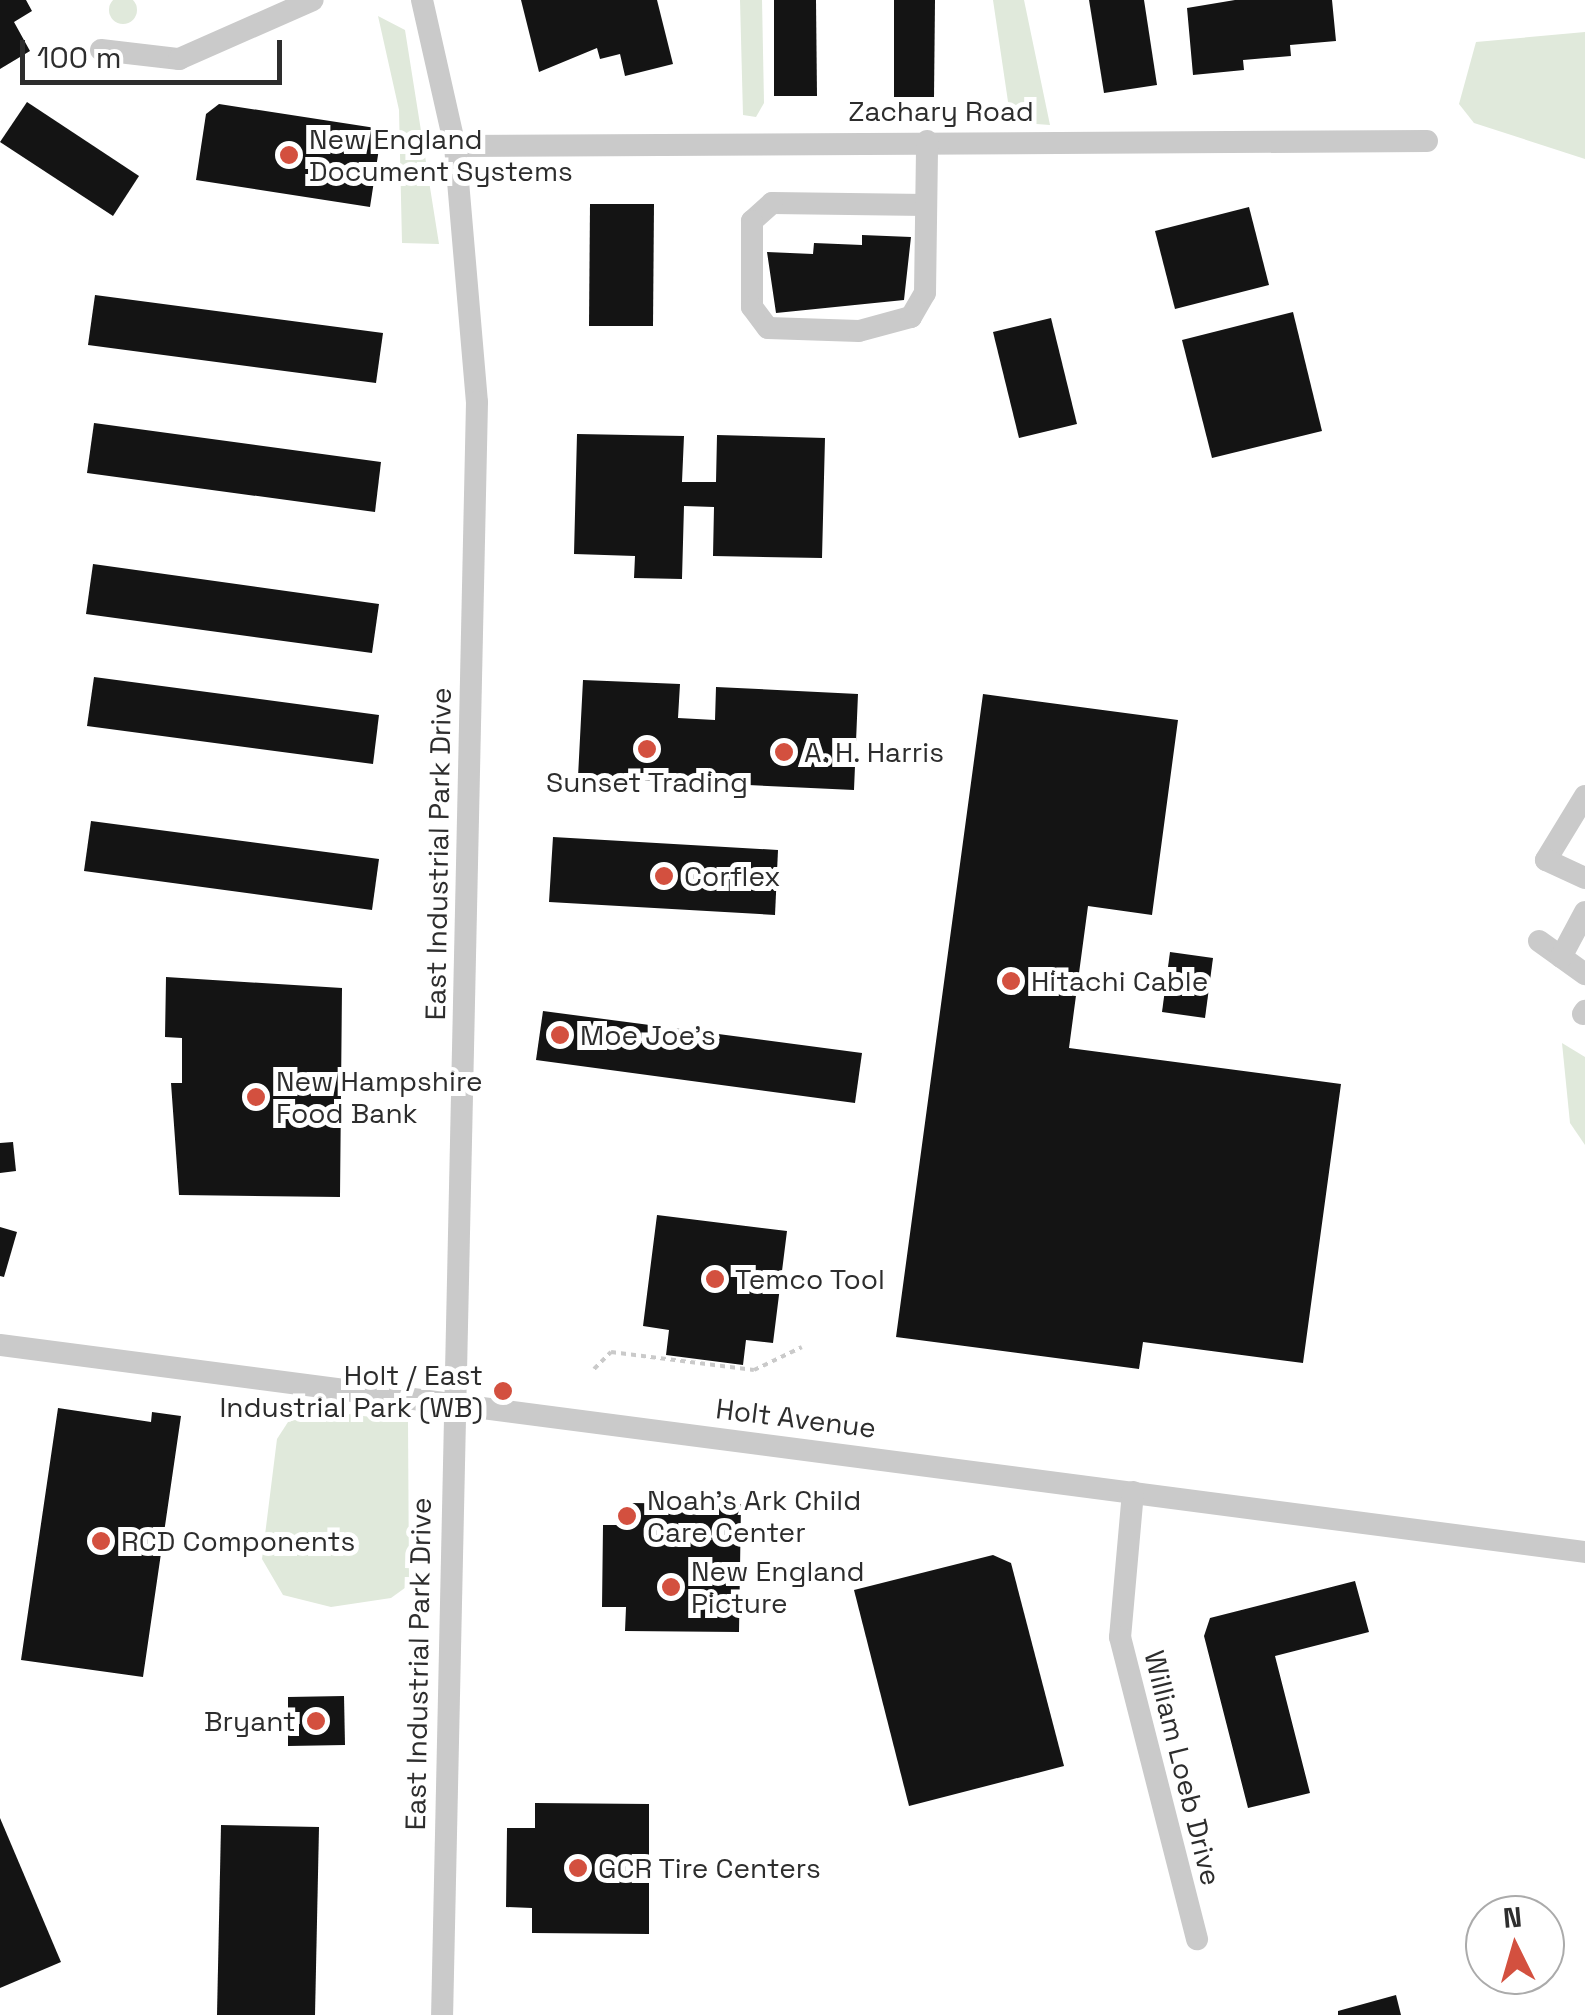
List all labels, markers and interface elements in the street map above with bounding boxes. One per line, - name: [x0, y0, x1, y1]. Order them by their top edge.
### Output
- scale bar: [25, 20, 288, 82]
- text: 100 m: [37, 38, 122, 77]
- street label: Zachary Road: [848, 94, 1034, 128]
- place label: New England Document Systems: [309, 122, 573, 188]
- marker: New England Document Systems: [278, 144, 300, 166]
- street label: East Industrial Park Drive: [418, 687, 458, 1021]
- place label: A. H. Harris: [804, 735, 946, 769]
- marker: Sunset Trading: [636, 738, 658, 760]
- marker: A. H. Harris: [773, 741, 795, 763]
- place label: Sunset Trading: [546, 765, 748, 799]
- place label: Corflex: [684, 859, 781, 893]
- marker: Corflex: [653, 865, 675, 887]
- place label: Hitachi Cable: [1031, 964, 1208, 998]
- marker: Hitachi Cable: [1000, 970, 1022, 992]
- place label: Moe Joe's: [580, 1018, 716, 1052]
- marker: Moe Joe's: [549, 1024, 571, 1046]
- place label: New Hampshire Food Bank: [276, 1064, 483, 1130]
- marker: New Hampshire Food Bank: [245, 1086, 267, 1108]
- place label: Temco Tool: [735, 1262, 886, 1296]
- marker: Temco Tool: [704, 1268, 726, 1290]
- place label: Holt / East Industrial Park (WB): [219, 1358, 483, 1424]
- marker: Holt / East Industrial Park (WB): [492, 1380, 514, 1402]
- street label: Holt Avenue: [714, 1391, 878, 1445]
- place label: Noah's Ark Child Care Center: [647, 1483, 862, 1549]
- street label: East Industrial Park Drive: [398, 1497, 438, 1831]
- marker: Noah's Ark Child Care Center: [616, 1505, 638, 1527]
- place label: RCD Components: [121, 1524, 355, 1558]
- marker: RCD Components: [90, 1530, 112, 1552]
- place label: New England Picture: [691, 1554, 865, 1620]
- marker: New England Picture: [660, 1576, 682, 1598]
- street label: William Loeb Drive: [1138, 1647, 1228, 1889]
- place label: Bryant: [204, 1704, 296, 1738]
- marker: Bryant: [305, 1710, 327, 1732]
- place label: GCR Tire Centers: [598, 1851, 822, 1885]
- marker: GCR Tire Centers: [567, 1857, 589, 1879]
- north arrow: [1465, 1895, 1565, 1995]
- text: N: [1502, 1898, 1523, 1936]

